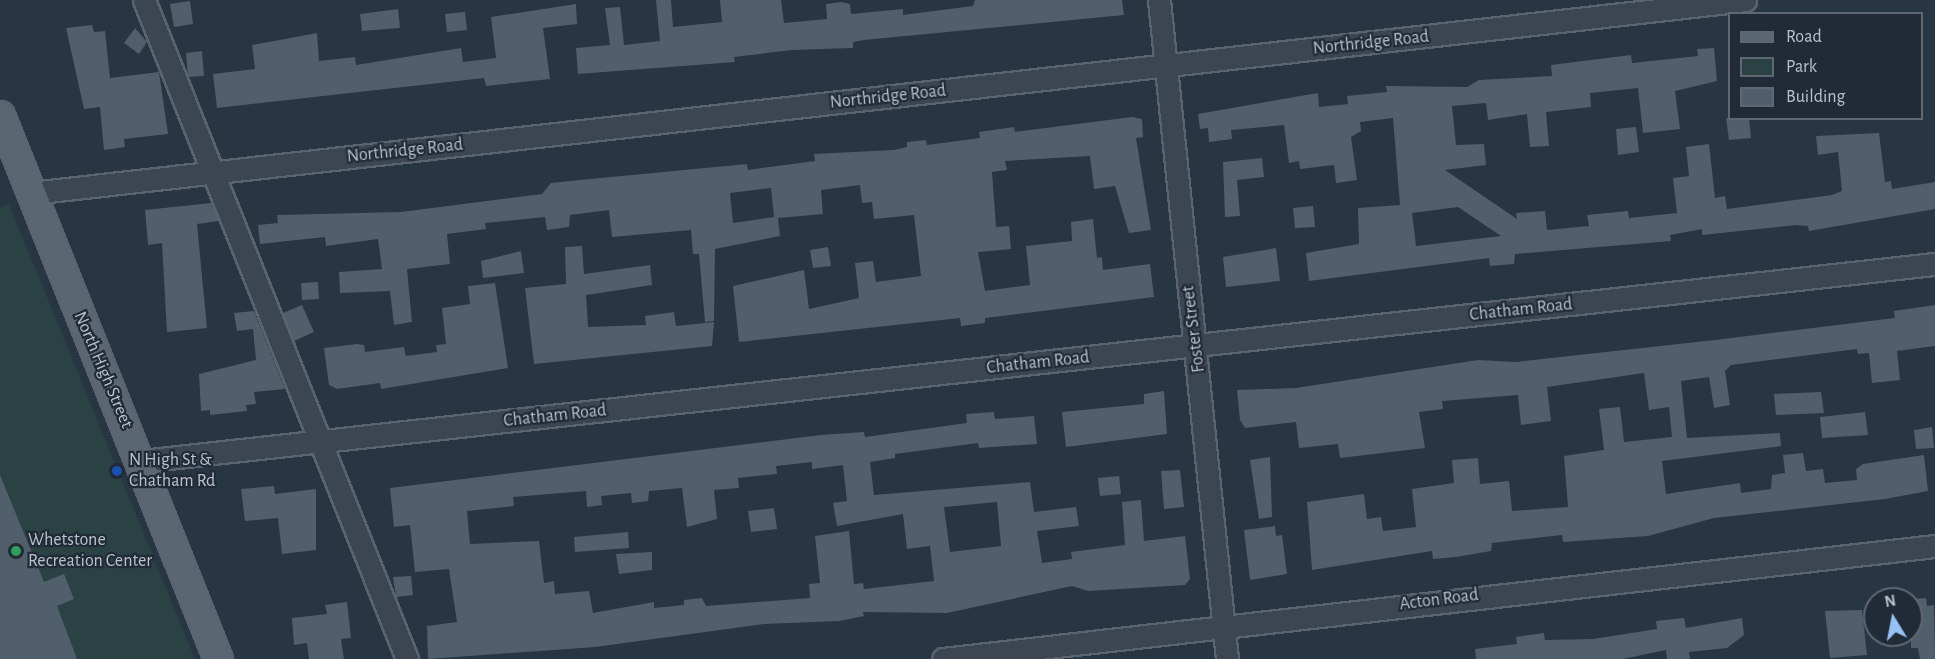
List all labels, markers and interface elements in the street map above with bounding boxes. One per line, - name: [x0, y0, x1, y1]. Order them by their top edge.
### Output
- legend: [1728, 12, 1923, 120]
- street label: Northridge Road: [1312, 26, 1430, 60]
- text: Road: [1786, 28, 1822, 46]
- text: Park: [1786, 58, 1817, 76]
- street label: Northridge Road: [829, 80, 947, 114]
- text: Building: [1786, 88, 1845, 106]
- street label: Northridge Road: [346, 134, 464, 168]
- street label: Foster Street: [1178, 284, 1210, 374]
- street label: Chatham Road: [1468, 294, 1574, 326]
- street label: North High Street: [69, 308, 137, 432]
- street label: Chatham Road: [985, 347, 1091, 379]
- street label: Chatham Road: [502, 400, 608, 432]
- place label: N High St & Chatham Rd: [129, 450, 215, 492]
- marker: N High St & Chatham Rd: [110, 464, 124, 478]
- place label: Whetstone Recreation Center: [28, 530, 152, 572]
- marker: Whetstone Recreation Center: [9, 544, 23, 558]
- street label: Acton Road: [1398, 584, 1480, 616]
- north arrow: [1863, 587, 1923, 647]
- text: N: [1883, 592, 1897, 610]

